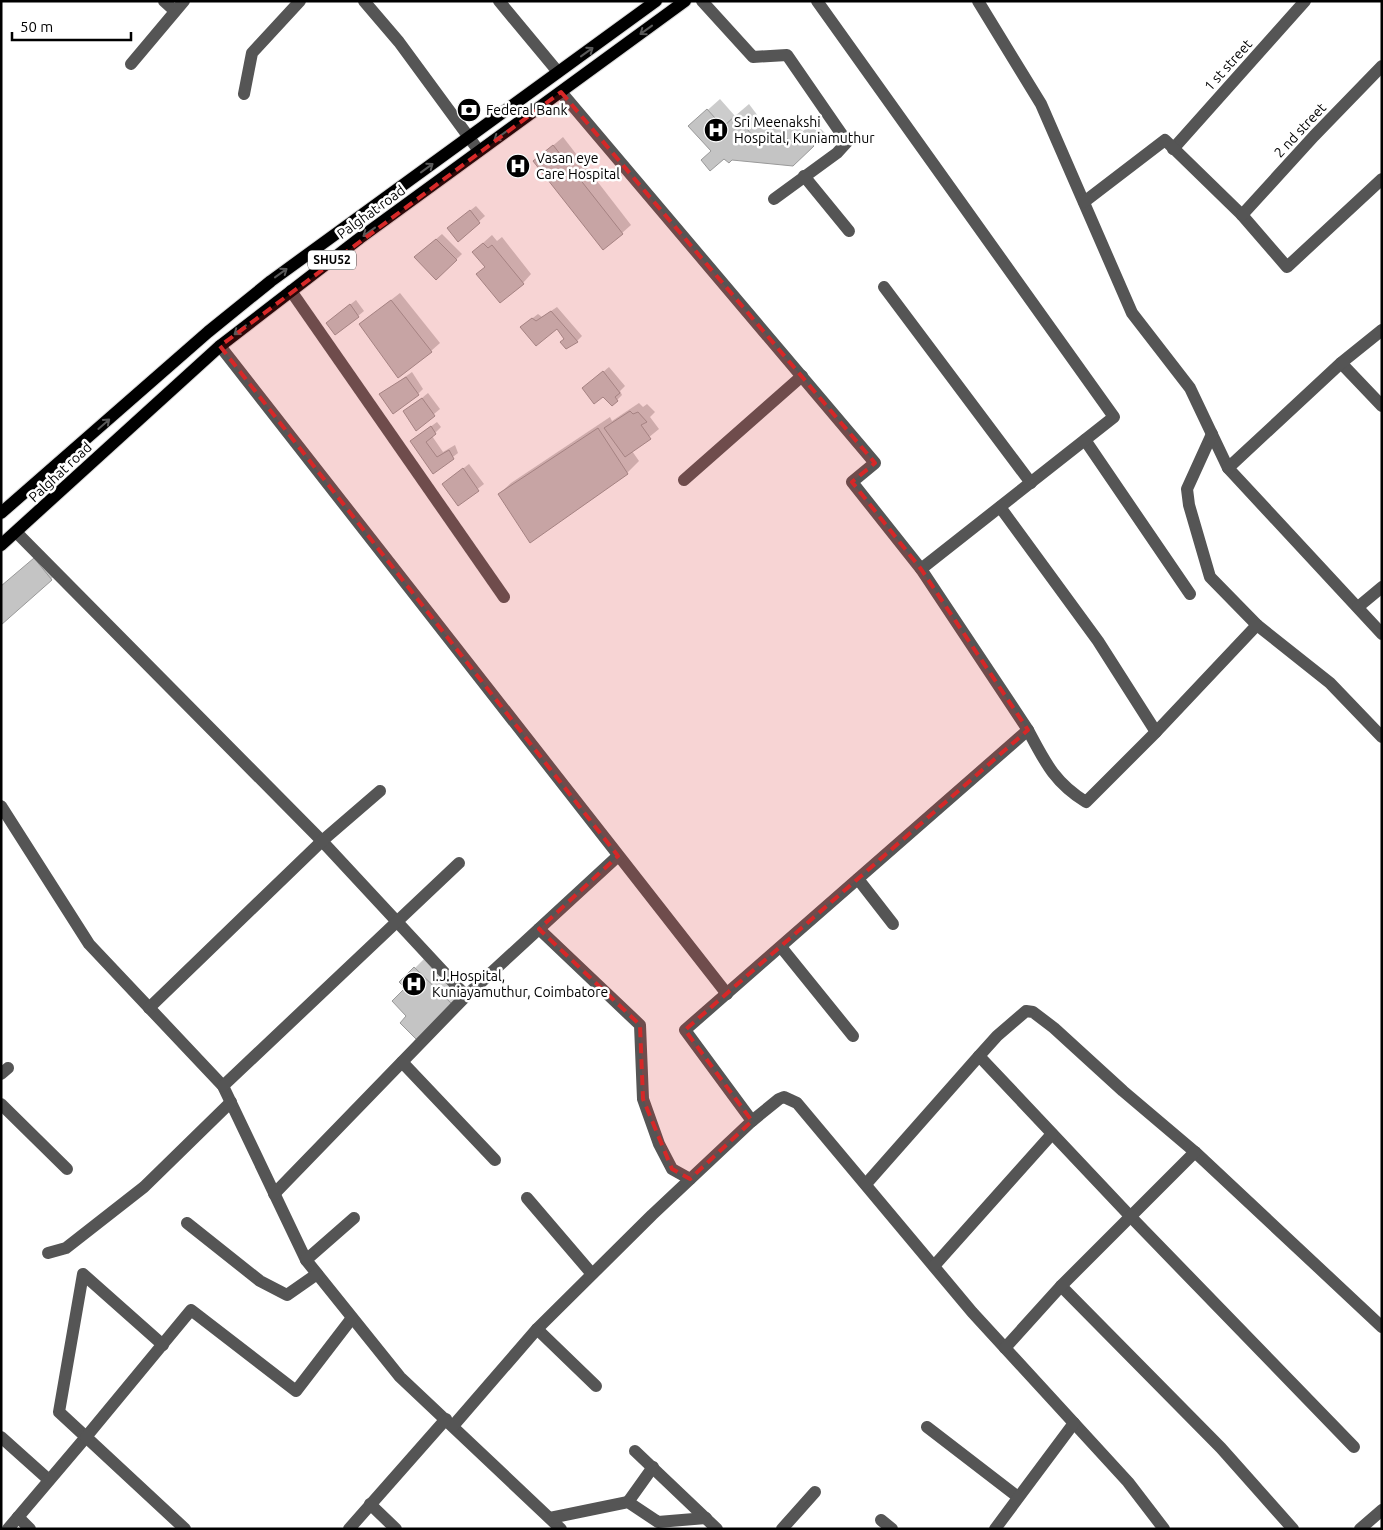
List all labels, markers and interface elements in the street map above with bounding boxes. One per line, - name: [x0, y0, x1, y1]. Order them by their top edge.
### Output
- scale bar: [12, 10, 131, 42]
- text: 50 m: [20, 18, 53, 35]
- one-way arrow: [639, 25, 653, 35]
- street label: 1 st street: [1201, 36, 1256, 94]
- one-way arrow: [580, 46, 593, 57]
- bank icon: Federal Bank: [456, 97, 482, 123]
- street label: 2 nd street: [1271, 99, 1329, 160]
- place label: Federal Bank: [486, 102, 568, 118]
- place label: Sri Meenakshi Hospital, Kuniamuthur: [734, 114, 875, 146]
- hospital icon: Sri Meenakshi Hospital, Kuniamuthur: [703, 117, 729, 143]
- one-way arrow: [494, 131, 508, 141]
- place label: Vasan eye Care Hospital: [536, 150, 620, 182]
- hospital icon: Vasan eye Care Hospital: [505, 153, 531, 179]
- one-way arrow: [420, 163, 434, 173]
- street label: Palghat road: [334, 182, 408, 242]
- one-way arrow: [363, 226, 376, 237]
- road number: SHU52: [308, 250, 356, 270]
- one-way arrow: [274, 268, 288, 278]
- one-way arrow: [234, 325, 247, 336]
- one-way arrow: [97, 418, 110, 429]
- street label: Palghat road: [25, 439, 95, 505]
- place label: I.J.Hospital, Kuniayamuthur, Coimbatore: [432, 968, 608, 1000]
- hospital icon: I.J.Hospital, Kuniayamuthur, Coimbatore: [401, 971, 427, 997]

